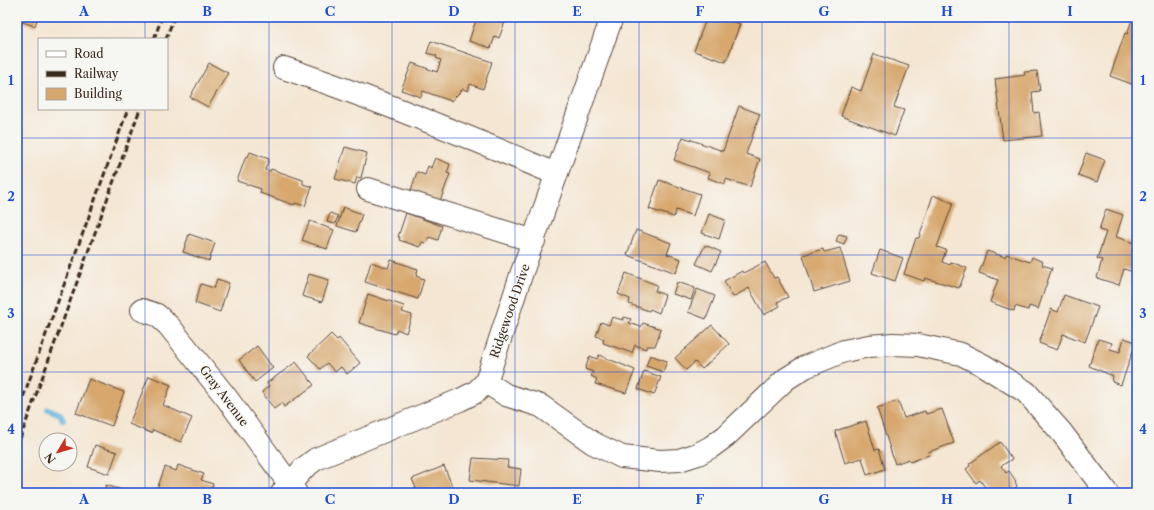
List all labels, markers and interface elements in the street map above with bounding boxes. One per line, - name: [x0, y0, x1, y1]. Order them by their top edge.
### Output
- text: A: [78, 3, 90, 19]
- text: B: [202, 3, 212, 19]
- text: C: [325, 3, 335, 19]
- text: D: [448, 3, 460, 19]
- text: E: [572, 3, 582, 19]
- text: F: [696, 3, 705, 19]
- text: G: [818, 3, 830, 19]
- text: H: [941, 3, 953, 19]
- text: I: [1067, 3, 1073, 19]
- legend: [38, 38, 168, 110]
- text: Road: [74, 46, 104, 61]
- text: Railway: [74, 66, 119, 81]
- text: 1: [8, 72, 14, 88]
- text: 1: [1140, 72, 1146, 88]
- text: Building: [74, 86, 122, 101]
- text: 2: [7, 188, 15, 204]
- text: 2: [1139, 188, 1147, 204]
- street label: Ridgewood Drive: [486, 262, 533, 360]
- text: 3: [7, 305, 15, 321]
- text: 3: [1139, 305, 1147, 321]
- street label: Gray Avenue: [197, 362, 252, 429]
- text: 4: [7, 421, 15, 437]
- text: 4: [1139, 421, 1147, 437]
- north arrow: [38, 432, 78, 472]
- text: N: [41, 450, 59, 466]
- text: A: [78, 491, 90, 507]
- text: B: [202, 491, 212, 507]
- text: C: [325, 491, 335, 507]
- text: D: [448, 491, 460, 507]
- text: E: [572, 491, 582, 507]
- text: F: [696, 491, 705, 507]
- text: G: [818, 491, 830, 507]
- text: H: [941, 491, 953, 507]
- text: I: [1067, 491, 1073, 507]

